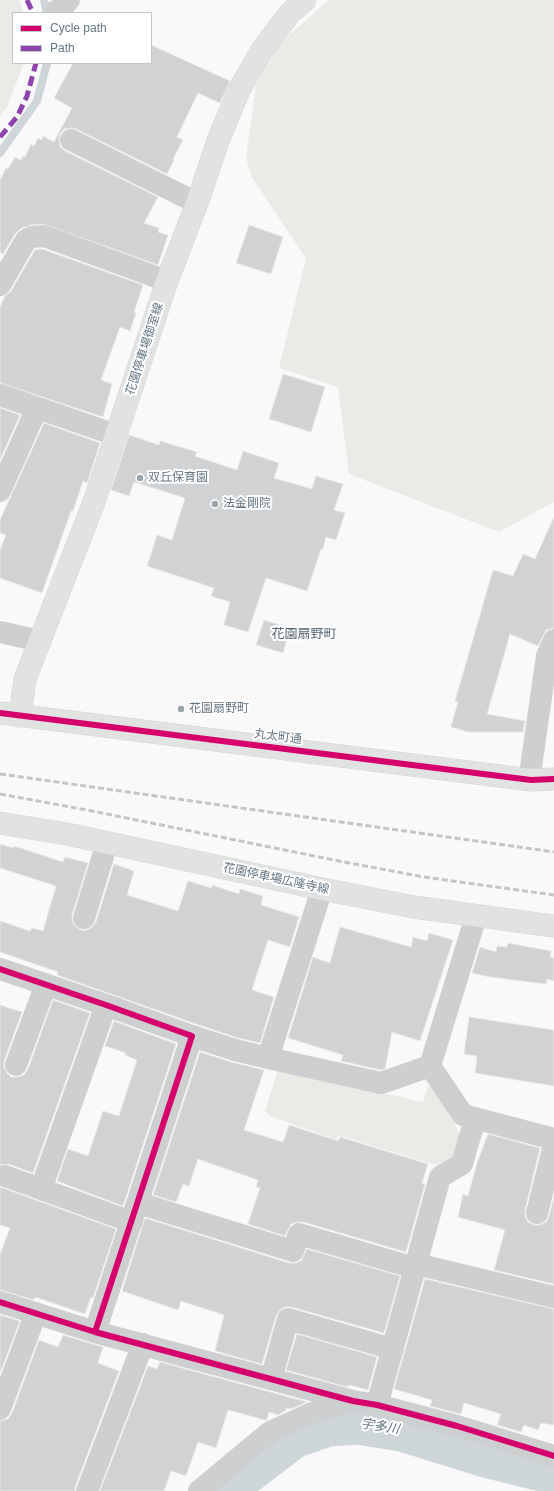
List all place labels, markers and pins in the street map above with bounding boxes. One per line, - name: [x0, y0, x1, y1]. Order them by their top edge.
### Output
- place label: 双丘保育園: [148, 471, 208, 485]
- marker: 双丘保育園: [135, 473, 145, 483]
- place label: 法金剛院: [223, 497, 271, 511]
- marker: 法金剛院: [210, 499, 220, 509]
- place label: 花園扇野町: [189, 702, 249, 716]
- marker: 花園扇野町: [176, 704, 186, 714]

